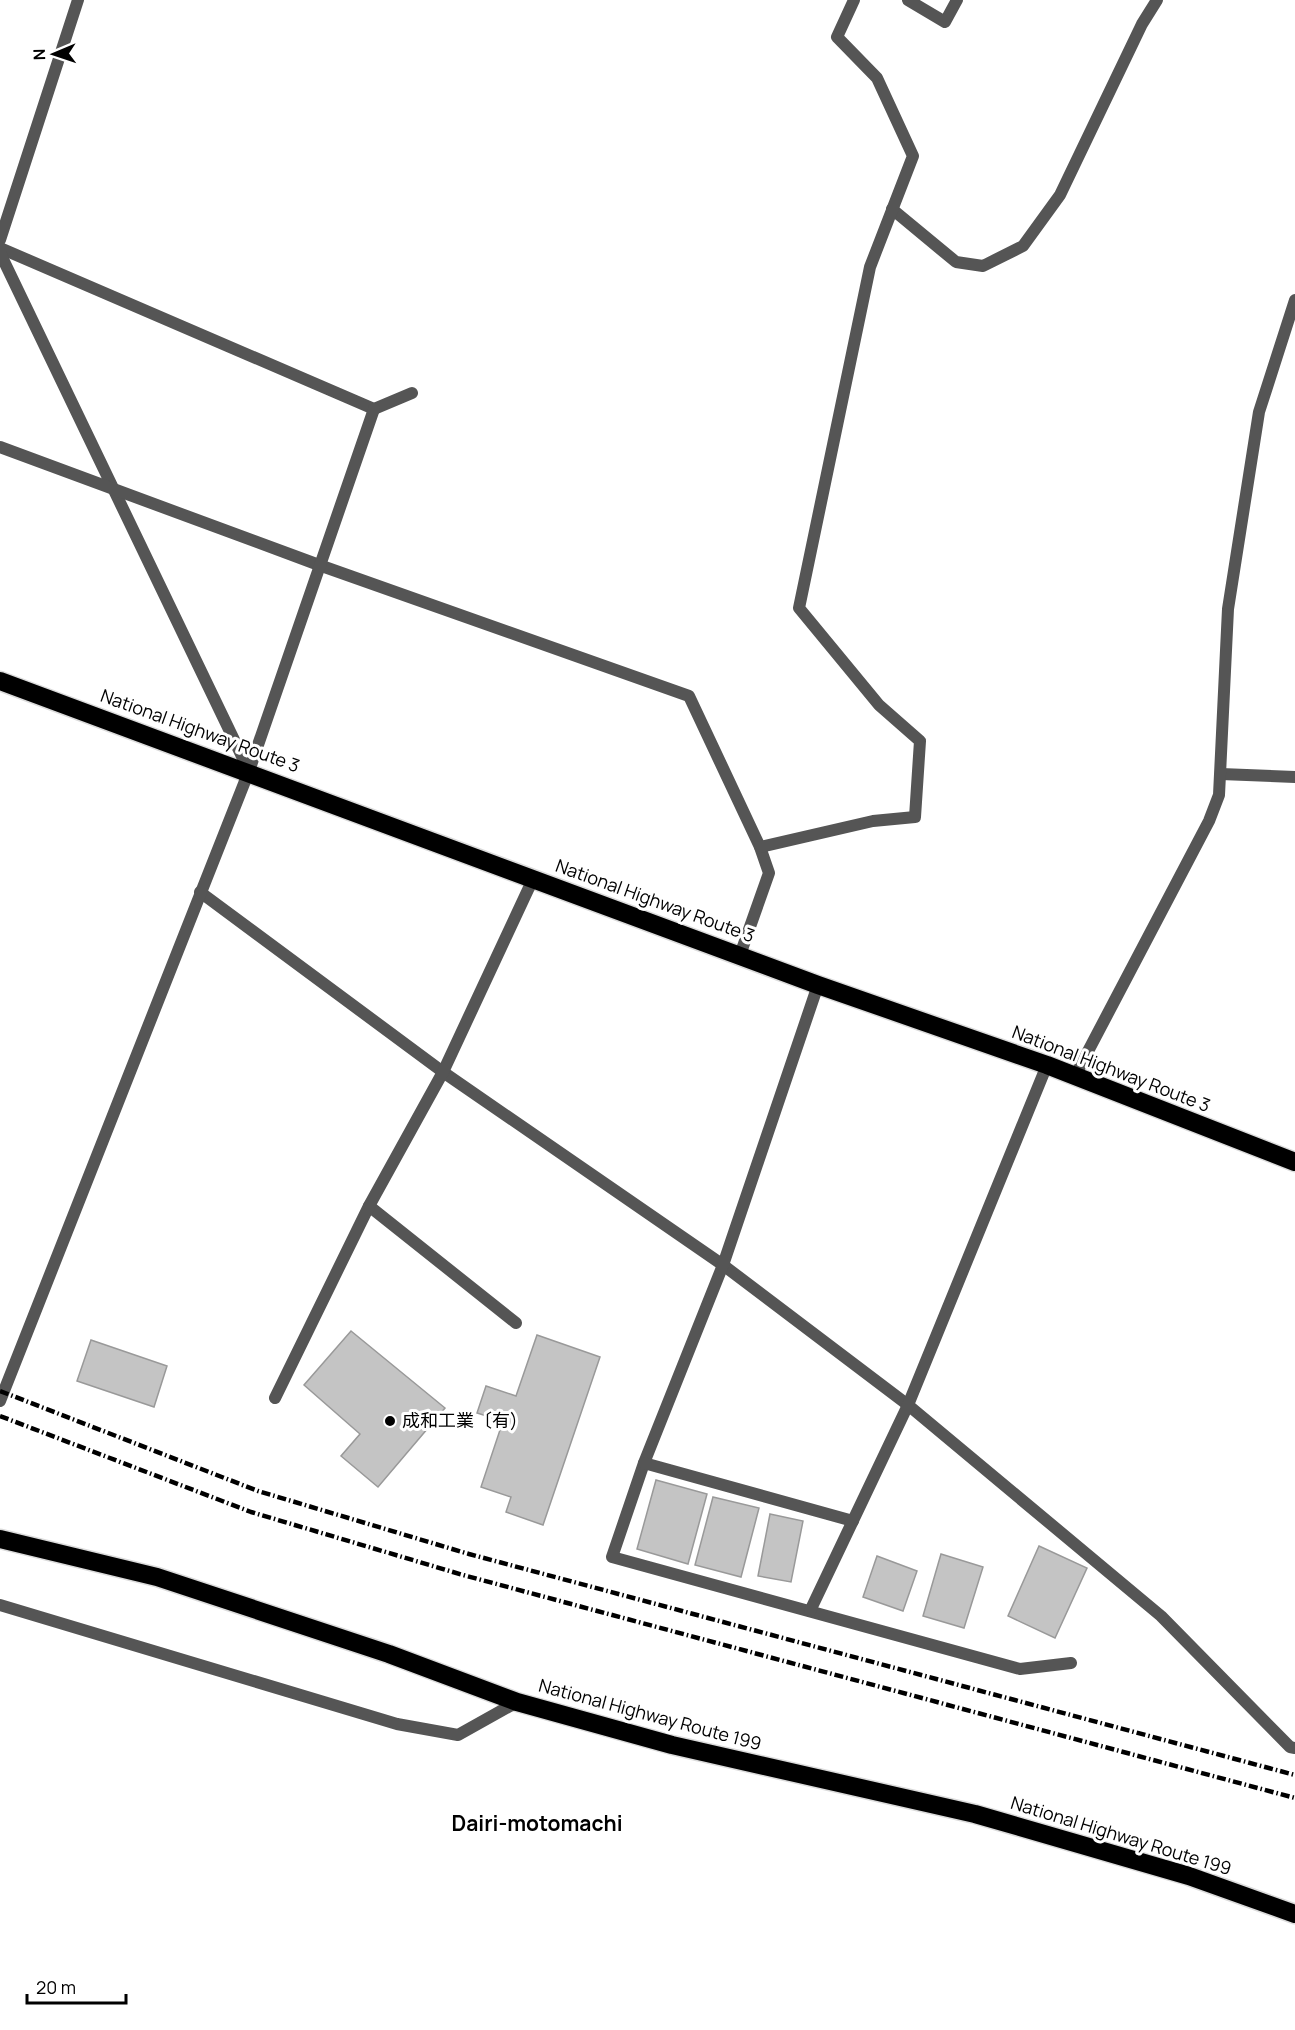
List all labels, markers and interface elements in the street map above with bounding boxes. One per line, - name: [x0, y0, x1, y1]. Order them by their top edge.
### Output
- north arrow: [24, 24, 84, 84]
- text: N: [28, 48, 50, 61]
- street label: National Highway Route 3: [97, 683, 303, 777]
- street label: National Highway Route 3: [552, 853, 758, 947]
- street label: National Highway Route 3: [1009, 1019, 1214, 1117]
- place label: 成和工業〔有): [402, 1408, 518, 1432]
- marker: 成和工業〔有): [383, 1414, 397, 1428]
- street label: National Highway Route 199: [536, 1673, 764, 1755]
- street label: National Highway Route 199: [1008, 1790, 1235, 1880]
- district label: Dairi-motomachi: [451, 1809, 623, 1837]
- scale bar: [27, 1967, 126, 2005]
- text: 20 m: [36, 1975, 76, 1999]

